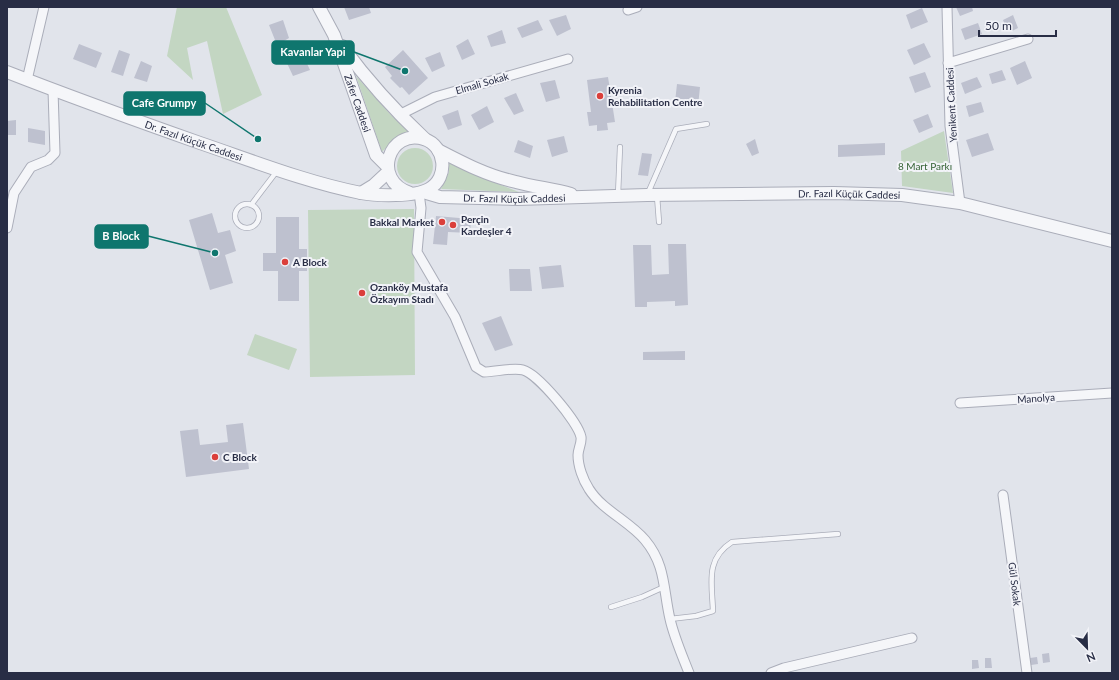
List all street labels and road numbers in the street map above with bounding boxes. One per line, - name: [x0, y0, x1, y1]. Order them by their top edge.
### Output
- street label: Yenikent Caddesi: [943, 67, 959, 143]
- street label: Elmali Sokak: [454, 69, 511, 96]
- street label: Zafer Caddesi: [342, 73, 374, 134]
- street label: Dr. Fazıl Küçük Caddesi: [143, 118, 244, 163]
- street label: Dr. Fazıl Küçük Caddesi: [798, 187, 901, 201]
- street label: Dr. Fazıl Küçük Caddesi: [463, 192, 566, 205]
- street label: Manolya: [1017, 391, 1055, 405]
- street label: Gül Sokak: [1006, 561, 1024, 607]

